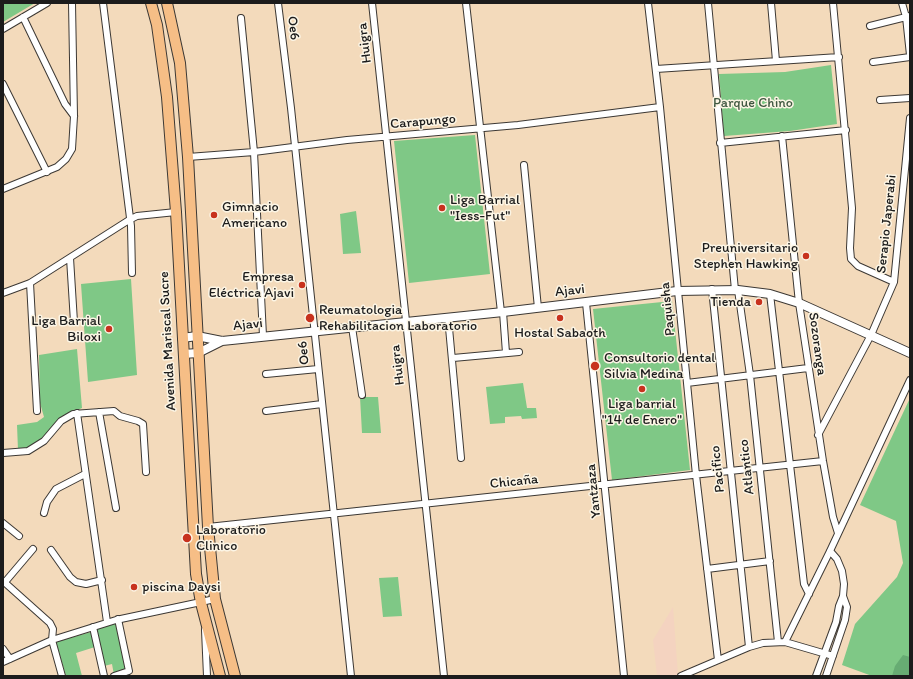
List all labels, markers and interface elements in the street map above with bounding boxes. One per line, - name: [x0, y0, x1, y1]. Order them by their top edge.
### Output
- street label: Oe6: [283, 15, 303, 41]
- street label: Huigra: [354, 22, 376, 64]
- park label: Parque Chino: [713, 95, 793, 111]
- street label: Carapungo: [390, 111, 456, 133]
- street label: Serapio Japerabi: [873, 174, 901, 274]
- place label: Liga Barrial "Iess-Fut": [450, 192, 520, 224]
- place label: Gimnacio Americano: [222, 199, 287, 232]
- marker: Liga Barrial "Iess-Fut": [437, 203, 447, 213]
- marker: Gimnacio Americano: [209, 210, 219, 220]
- place label: Preuniversitario Stephen Hawking: [694, 240, 798, 272]
- marker: Preuniversitario Stephen Hawking: [801, 251, 811, 261]
- place label: Empresa Eléctrica Ajavi: [209, 269, 294, 302]
- street label: Avenida Mariscal Sucre: [156, 271, 180, 411]
- marker: Empresa Eléctrica Ajavi: [297, 280, 307, 290]
- street label: Ajavi: [554, 281, 586, 301]
- street label: Paquisha: [657, 281, 679, 337]
- place label: Tienda: [710, 294, 751, 310]
- marker: Tienda: [754, 297, 764, 307]
- place label: Reumatologia Rehabilitacion Laboratorio: [319, 302, 477, 334]
- street label: Sozoranga: [804, 311, 830, 377]
- marker: Reumatologia Rehabilitacion Laboratorio: [304, 312, 316, 324]
- place label: Liga Barrial Biloxi: [31, 313, 101, 346]
- marker: Hostal Sabaoth: [555, 313, 565, 323]
- street label: Ajavi: [232, 315, 264, 335]
- marker: Liga Barrial Biloxi: [104, 324, 114, 334]
- place label: Hostal Sabaoth: [514, 325, 606, 341]
- street label: Oe6: [294, 340, 314, 366]
- street label: Huigra: [387, 344, 409, 386]
- place label: Consultorio dental Silvia Medina: [604, 350, 715, 382]
- marker: Consultorio dental Silvia Medina: [589, 360, 601, 372]
- marker: Liga barrial "14 de Enero": [637, 384, 647, 394]
- place label: Liga barrial "14 de Enero": [602, 396, 682, 428]
- street label: Atlantico: [736, 438, 758, 496]
- street label: Pacifico: [707, 445, 729, 493]
- street label: Yantzaza: [583, 463, 605, 519]
- street label: Chicaña: [489, 471, 539, 493]
- place label: Laboratorio Clinico: [196, 522, 266, 554]
- marker: Laboratorio Clinico: [181, 532, 193, 544]
- place label: piscina Daysi: [142, 579, 221, 595]
- marker: piscina Daysi: [129, 582, 139, 592]

